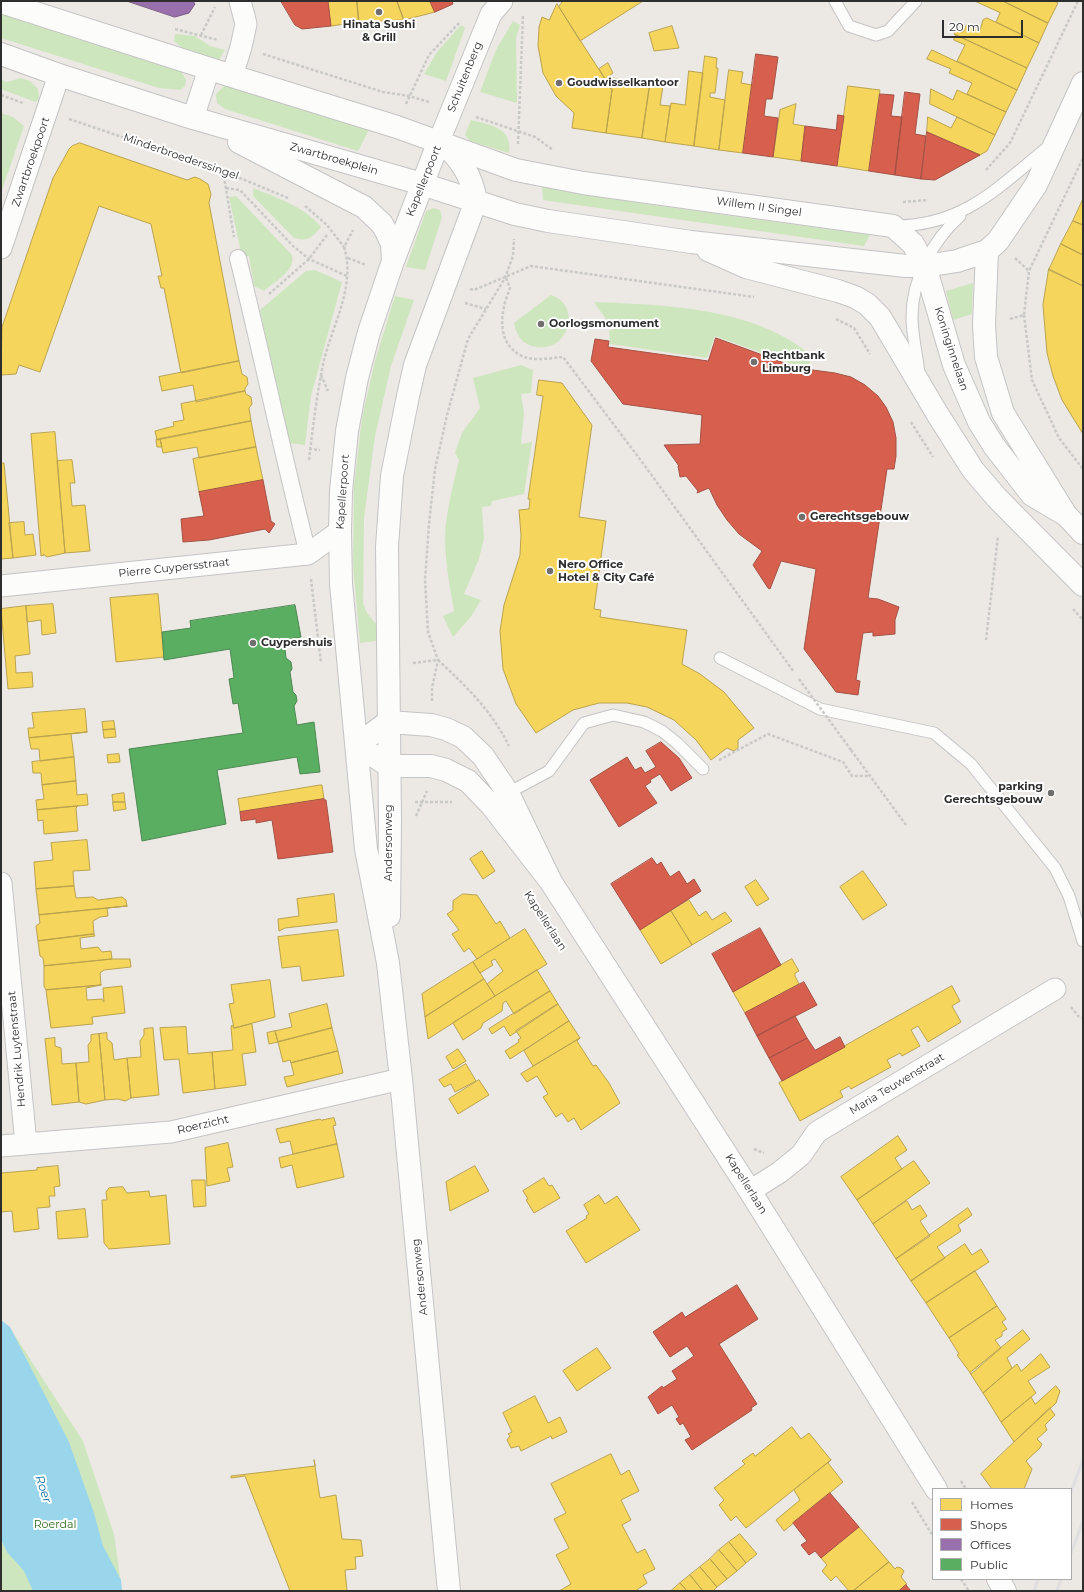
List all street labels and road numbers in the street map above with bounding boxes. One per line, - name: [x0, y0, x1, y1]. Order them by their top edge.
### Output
- street label: Schuitenberg: [445, 40, 485, 114]
- street label: Zwartbroekpoort: [9, 115, 53, 209]
- street label: Minderbroederssingel: [121, 131, 241, 183]
- street label: Zwartbroekplein: [288, 140, 380, 178]
- street label: Kapellerpoort: [404, 144, 444, 218]
- street label: Willem II Singel: [716, 194, 802, 220]
- street label: Koninginnelaan: [931, 305, 971, 393]
- street label: Kapellerpoort: [334, 454, 352, 530]
- street label: Pierre Cuypersstraat: [118, 556, 230, 580]
- street label: Andersonweg: [382, 804, 396, 882]
- street label: Kapellerlaan: [521, 889, 569, 953]
- street label: Hendrik Luytenstraat: [5, 990, 29, 1108]
- street label: Maria Teuwenstraat: [847, 1050, 947, 1118]
- street label: Roerzicht: [176, 1113, 230, 1137]
- street label: Kapellerlaan: [722, 1151, 770, 1217]
- street label: Andersonweg: [409, 1238, 431, 1316]

